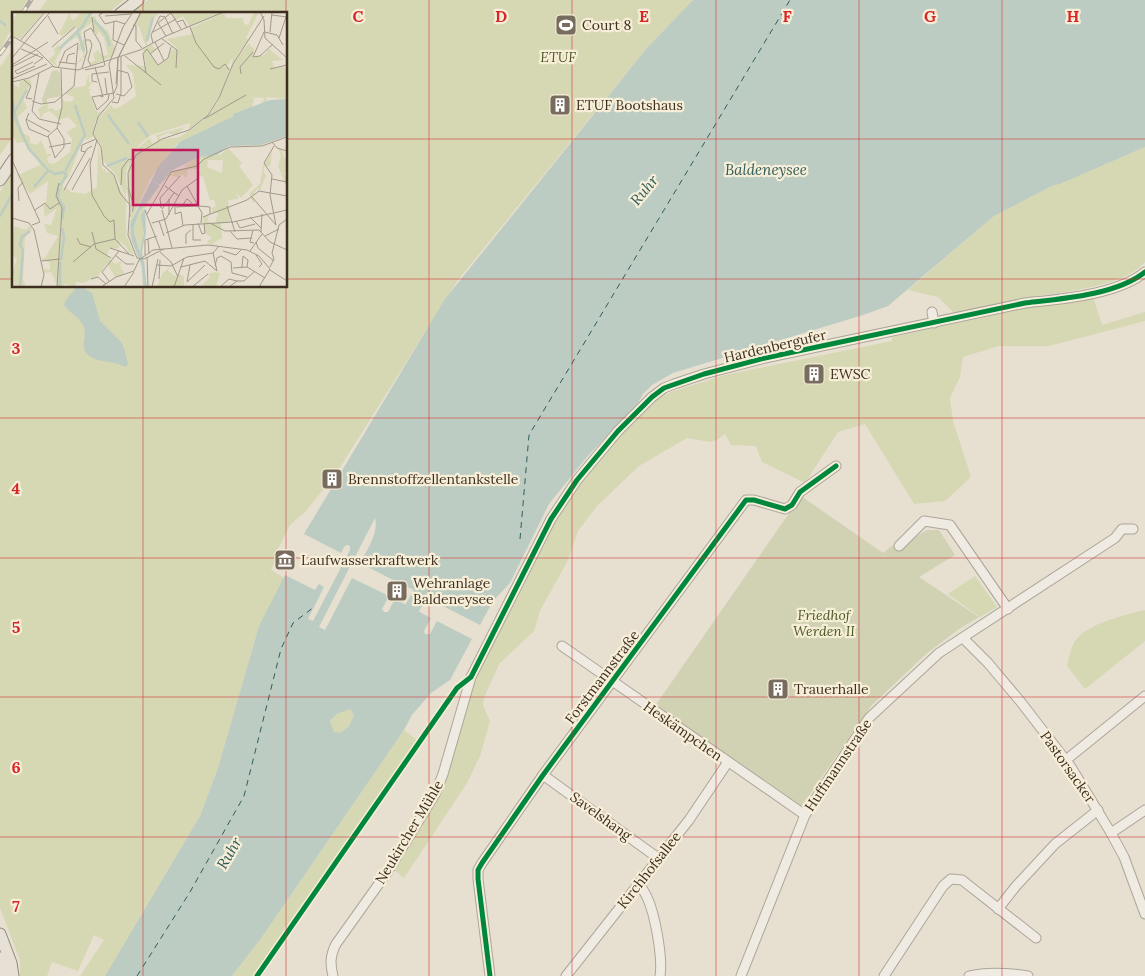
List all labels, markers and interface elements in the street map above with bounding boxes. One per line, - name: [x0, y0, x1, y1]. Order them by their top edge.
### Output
- text: C: [352, 6, 364, 26]
- text: D: [495, 6, 507, 26]
- text: E: [639, 6, 649, 26]
- text: F: [782, 6, 792, 26]
- text: G: [924, 6, 936, 26]
- text: H: [1067, 6, 1080, 26]
- inset map: [12, 12, 288, 288]
- sports icon: Court 8: [554, 13, 578, 37]
- place label: Court 8: [582, 16, 632, 34]
- park label: ETUF: [540, 48, 576, 66]
- building icon: ETUF Bootshaus: [548, 93, 572, 117]
- place label: ETUF Bootshaus: [576, 96, 683, 114]
- water label: Baldeneysee: [725, 160, 807, 179]
- water label: Ruhr: [626, 171, 662, 209]
- street label: Hardenbergufer: [722, 325, 828, 367]
- text: 3: [12, 338, 21, 358]
- building icon: EWSC: [802, 362, 826, 386]
- place label: EWSC: [830, 365, 871, 383]
- building icon: Brennstoffzellentankstelle: [320, 467, 344, 491]
- place label: Brennstoffzellentankstelle: [348, 470, 519, 488]
- text: 4: [12, 478, 21, 498]
- museum icon: Laufwasserkraftwerk: [273, 548, 297, 572]
- place label: Laufwasserkraftwerk: [301, 551, 439, 569]
- place label: Wehranlage Baldeneysee: [413, 574, 494, 608]
- building icon: Wehranlage Baldeneysee: [385, 579, 409, 603]
- park label: Friedhof Werden II: [793, 606, 855, 640]
- text: 5: [12, 617, 21, 637]
- street label: Forstmannstraße: [561, 626, 643, 727]
- building icon: Trauerhalle: [766, 677, 790, 701]
- place label: Trauerhalle: [794, 680, 869, 698]
- street label: Heskämpchen: [640, 697, 726, 765]
- street label: Huffmannstraße: [800, 715, 876, 815]
- street label: Pastorsacker: [1037, 727, 1099, 807]
- text: 6: [11, 757, 21, 777]
- street label: Neukircher Mühle: [371, 776, 447, 887]
- street label: Savelshang: [567, 788, 636, 845]
- street label: Kirchhofsallee: [613, 828, 685, 912]
- water label: Ruhr: [212, 834, 246, 872]
- text: 7: [12, 896, 20, 916]

